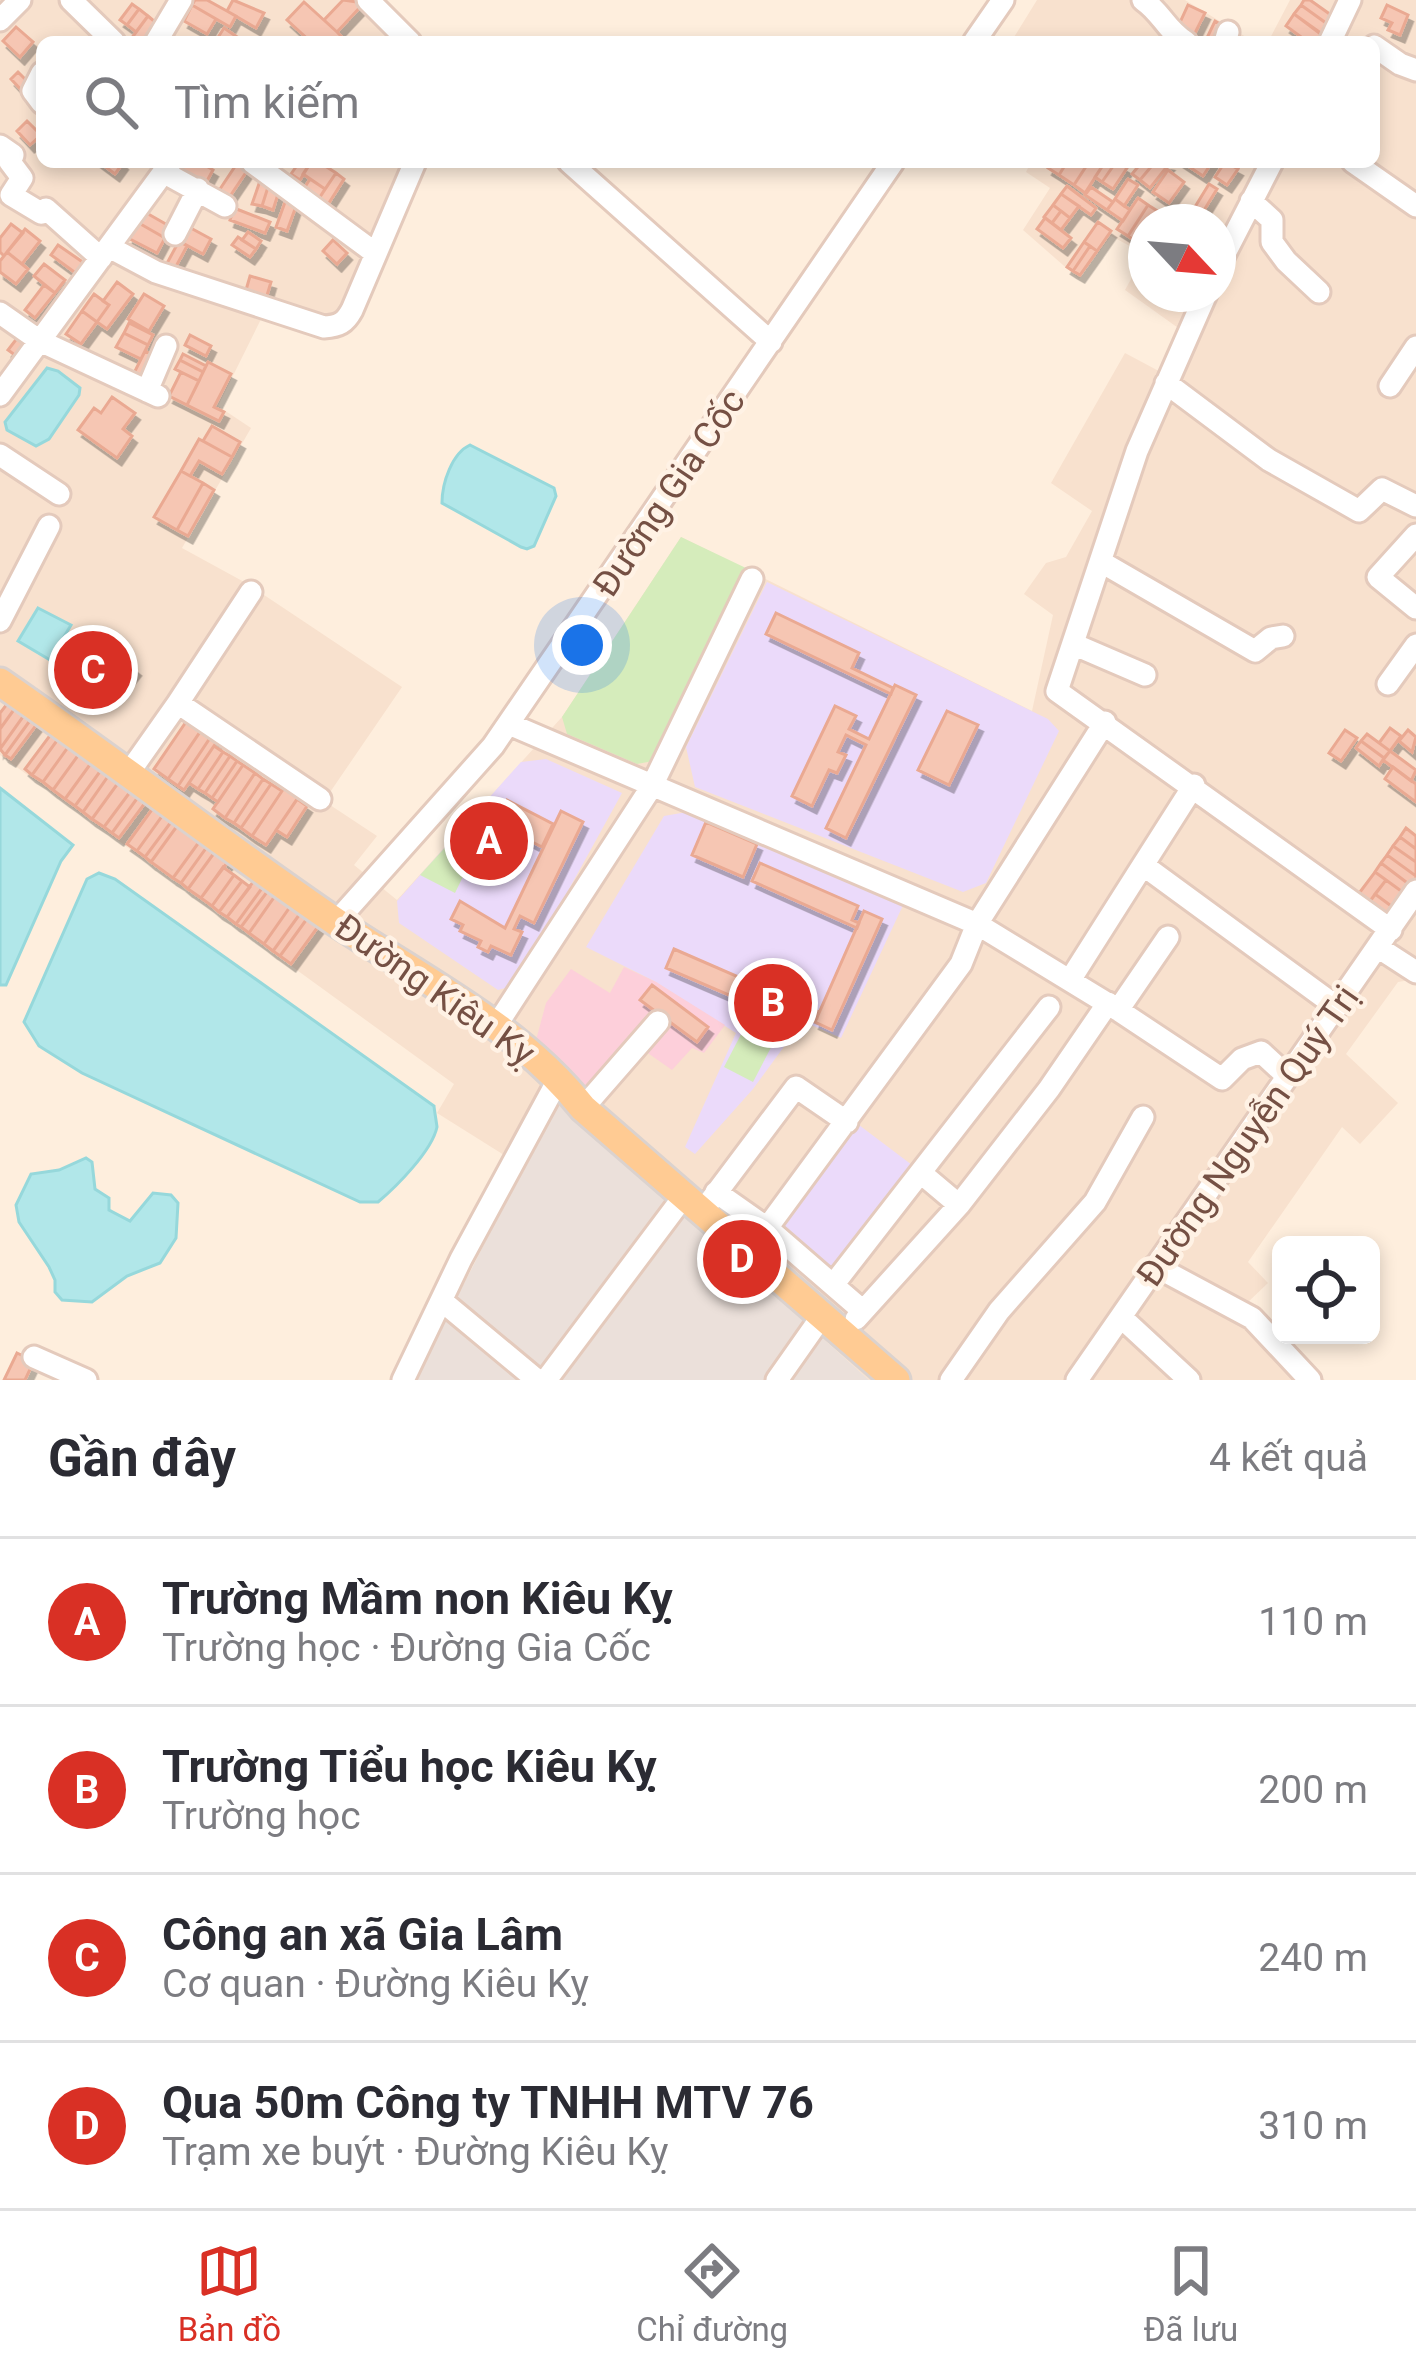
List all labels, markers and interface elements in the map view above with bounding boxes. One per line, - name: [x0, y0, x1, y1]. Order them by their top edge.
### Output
- search box: [36, 36, 1380, 168]
- icon: search: [78, 69, 144, 135]
- text: Tìm kiếm: [174, 76, 360, 129]
- north arrow: [1128, 204, 1236, 312]
- street label: Đường Gia Cốc: [584, 382, 754, 604]
- your location: [552, 615, 612, 675]
- pin: C: [54, 625, 132, 715]
- pin: A: [450, 796, 528, 886]
- street label: Đường Kiêu Kỵ: [327, 906, 543, 1074]
- pin: B: [734, 958, 812, 1048]
- street label: Đường Nguyễn Quý Trị: [1128, 978, 1368, 1294]
- pin: D: [703, 1214, 781, 1304]
- map controls: [1272, 1236, 1380, 1344]
- button: locate: [1272, 1236, 1380, 1344]
- text: Gần đây: [48, 1429, 236, 1488]
- text: 4 kết quả: [1209, 1435, 1368, 1481]
- text: Trường Mầm non Kiêu Kỵ: [162, 1572, 673, 1625]
- text: A: [74, 1599, 100, 1645]
- text: 110 m: [1258, 1599, 1368, 1645]
- text: Trường học · Đường Gia Cốc: [162, 1625, 651, 1671]
- text: Trường Tiểu học Kiêu Kỵ: [162, 1740, 657, 1793]
- text: B: [75, 1767, 99, 1813]
- text: 200 m: [1258, 1767, 1368, 1813]
- text: Trường học: [162, 1793, 361, 1839]
- text: Công an xã Gia Lâm: [162, 1908, 563, 1961]
- text: C: [74, 1935, 100, 1981]
- text: 240 m: [1258, 1935, 1368, 1981]
- text: Cơ quan · Đường Kiêu Kỵ: [162, 1961, 589, 2007]
- text: Qua 50m Công ty TNHH MTV 76: [162, 2076, 814, 2129]
- text: D: [74, 2103, 100, 2149]
- text: 310 m: [1258, 2103, 1368, 2149]
- text: Trạm xe buýt · Đường Kiêu Kỵ: [162, 2129, 669, 2175]
- tab: Bản đồ: [178, 2238, 281, 2349]
- tab: Chỉ đường: [636, 2238, 788, 2349]
- tab: Đã lưu: [1143, 2238, 1238, 2349]

